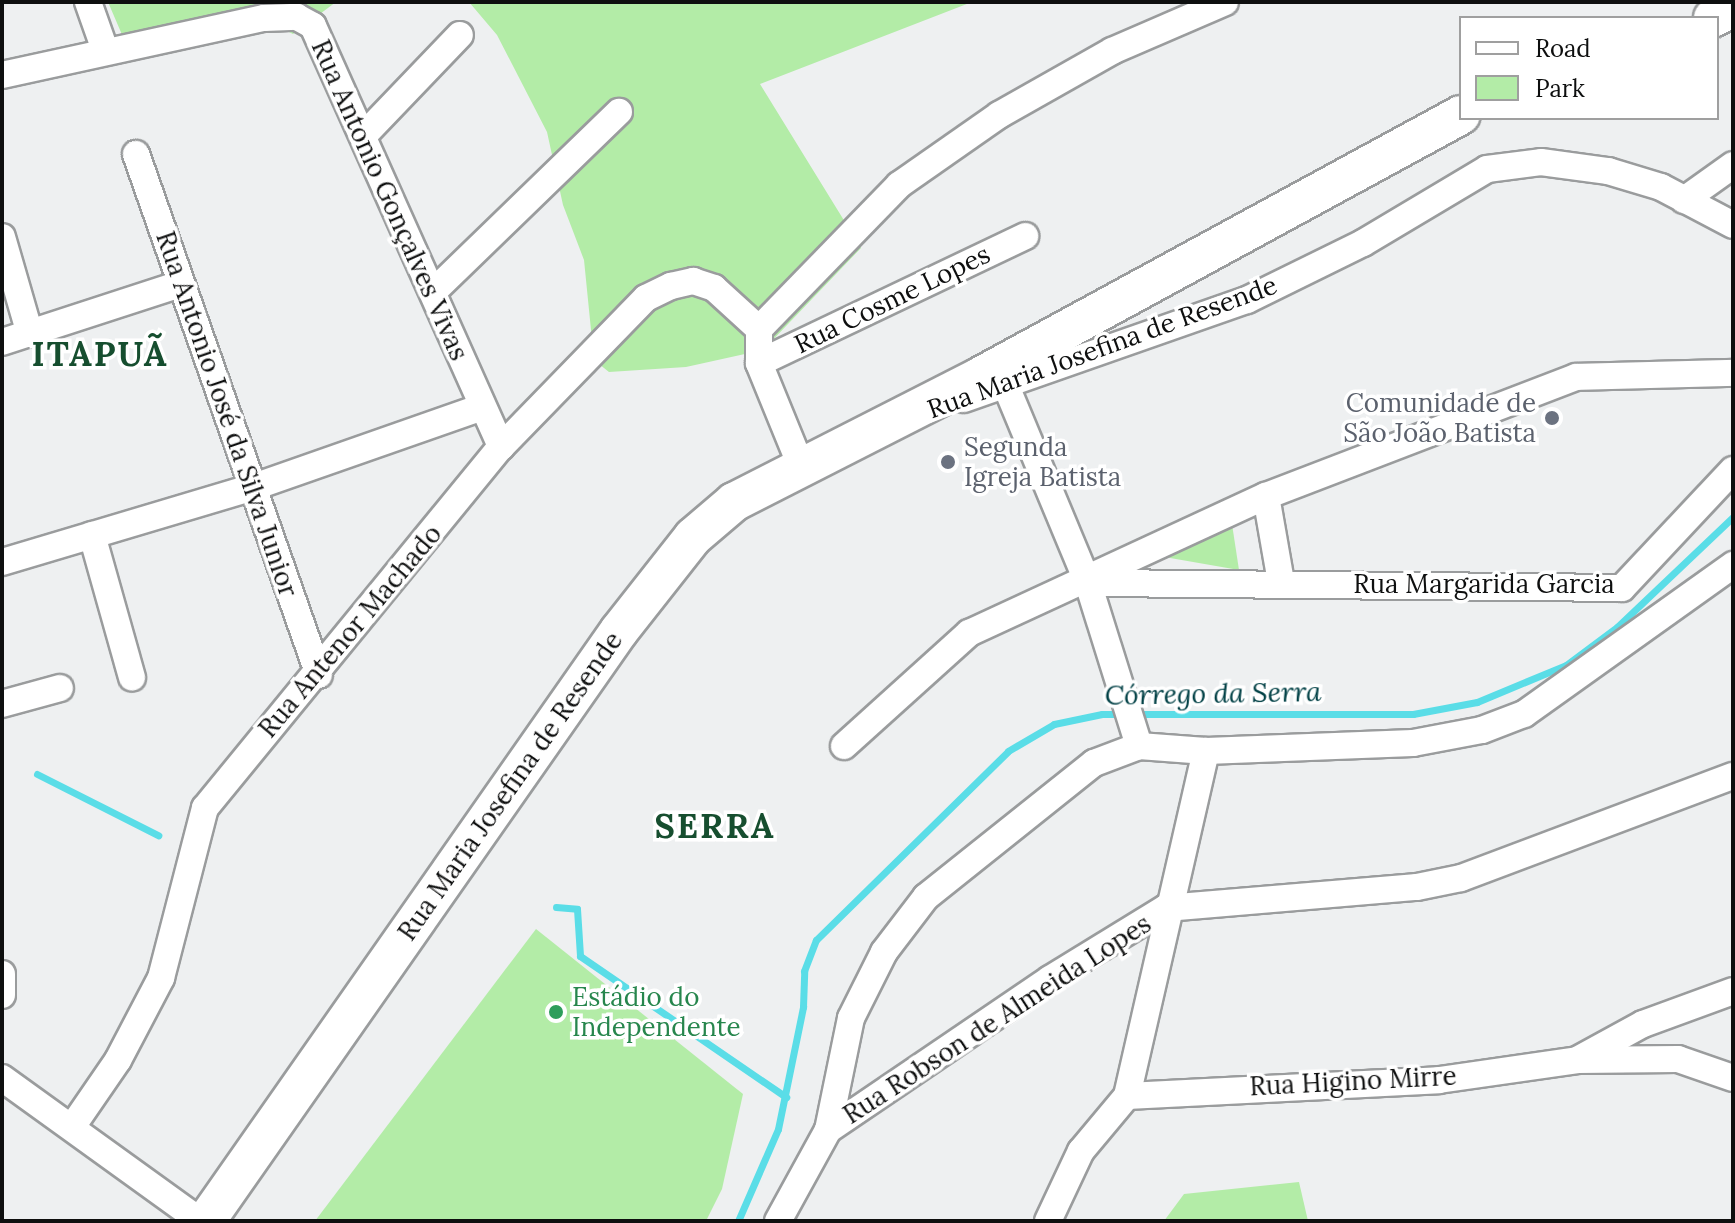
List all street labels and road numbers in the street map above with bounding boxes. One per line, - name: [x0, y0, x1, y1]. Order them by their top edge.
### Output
- street label: Rua Antonio Gonçalves Vivas: [305, 35, 475, 365]
- street label: Rua Antonio José da Silva Junior: [150, 227, 304, 601]
- street label: Rua Cosme Lopes: [789, 238, 995, 360]
- street label: Rua Maria Josefina de Resende: [923, 269, 1281, 425]
- street label: Rua Antenor Machado: [252, 518, 448, 744]
- street label: Rua Margarida Garcia: [1353, 568, 1615, 600]
- street label: Rua Maria Josefina de Resende: [391, 626, 629, 946]
- street label: Rua Robson de Almeida Lopes: [837, 908, 1157, 1130]
- street label: Rua Higino Mirre: [1249, 1060, 1457, 1102]

